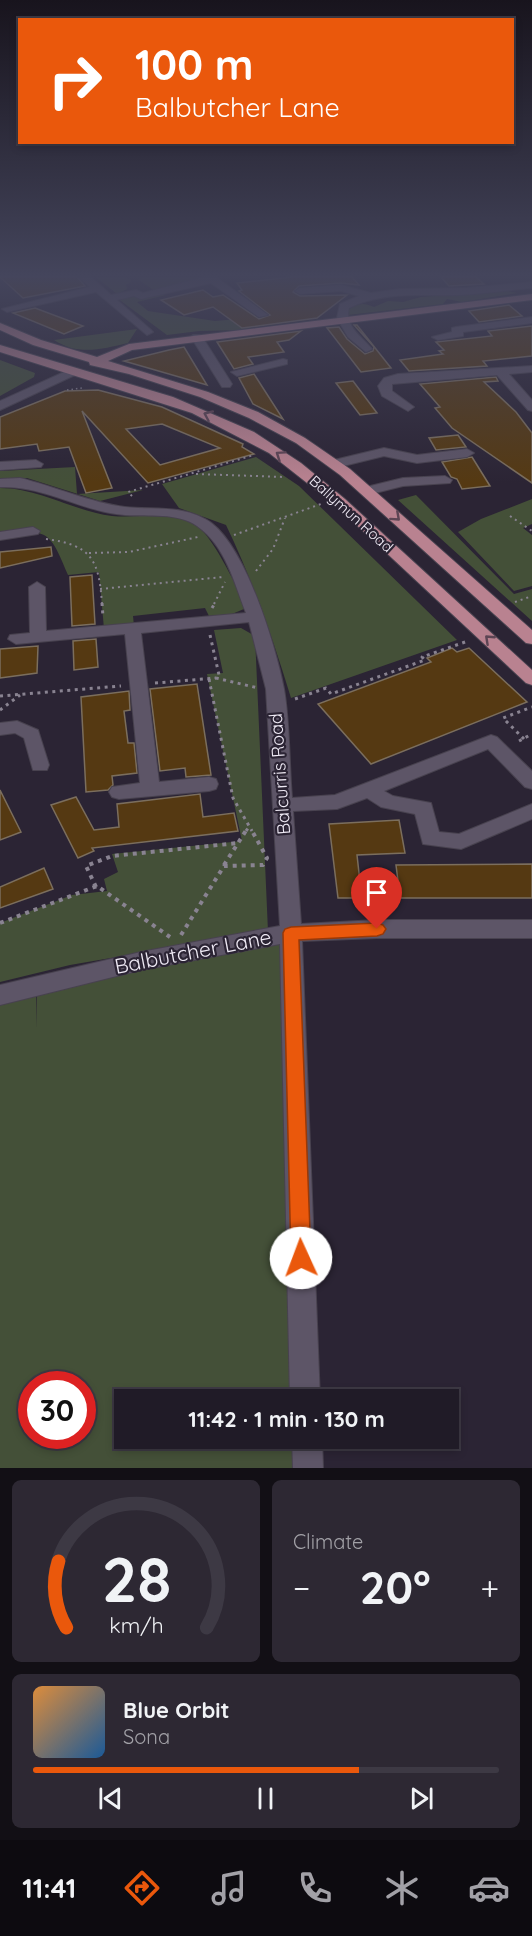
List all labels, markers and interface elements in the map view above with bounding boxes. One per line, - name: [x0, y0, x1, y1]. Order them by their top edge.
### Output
- text: 100 m: [135, 38, 253, 91]
- icon: right: [36, 42, 114, 120]
- text: Balbutcher Lane: [135, 90, 340, 124]
- one-way arrow: [204, 410, 215, 422]
- one-way arrow: [276, 451, 286, 463]
- street label: Ballymun Road: [305, 471, 397, 556]
- one-way arrow: [389, 510, 400, 521]
- one-way arrow: [485, 636, 496, 647]
- street label: Balcurris Road: [264, 712, 295, 836]
- pin: [351, 867, 402, 929]
- icon: arrive: [360, 876, 393, 909]
- street label: Balbutcher Lane: [112, 923, 273, 979]
- position arrow: [269, 1226, 333, 1290]
- speed limit sign: 30: [18, 1371, 96, 1449]
- text: 11:42 · 1 min · 130 m: [188, 1405, 385, 1433]
- text: Climate: [293, 1529, 363, 1554]
- text: 28: [101, 1540, 171, 1618]
- text: 20°: [360, 1559, 431, 1615]
- text: −: [293, 1567, 310, 1608]
- text: +: [480, 1567, 499, 1608]
- text: km/h: [109, 1612, 163, 1638]
- text: Blue Orbit: [123, 1696, 229, 1724]
- text: Sona: [123, 1724, 170, 1749]
- icon: previous: [94, 1782, 127, 1815]
- icon: pause: [249, 1782, 282, 1815]
- icon: next: [405, 1782, 438, 1815]
- icon: directions: [121, 1867, 163, 1909]
- icon: music: [208, 1867, 250, 1909]
- icon: phone: [294, 1867, 336, 1909]
- icon: climate: [381, 1867, 423, 1909]
- icon: car: [468, 1867, 510, 1909]
- text: 11:41: [22, 1871, 76, 1905]

